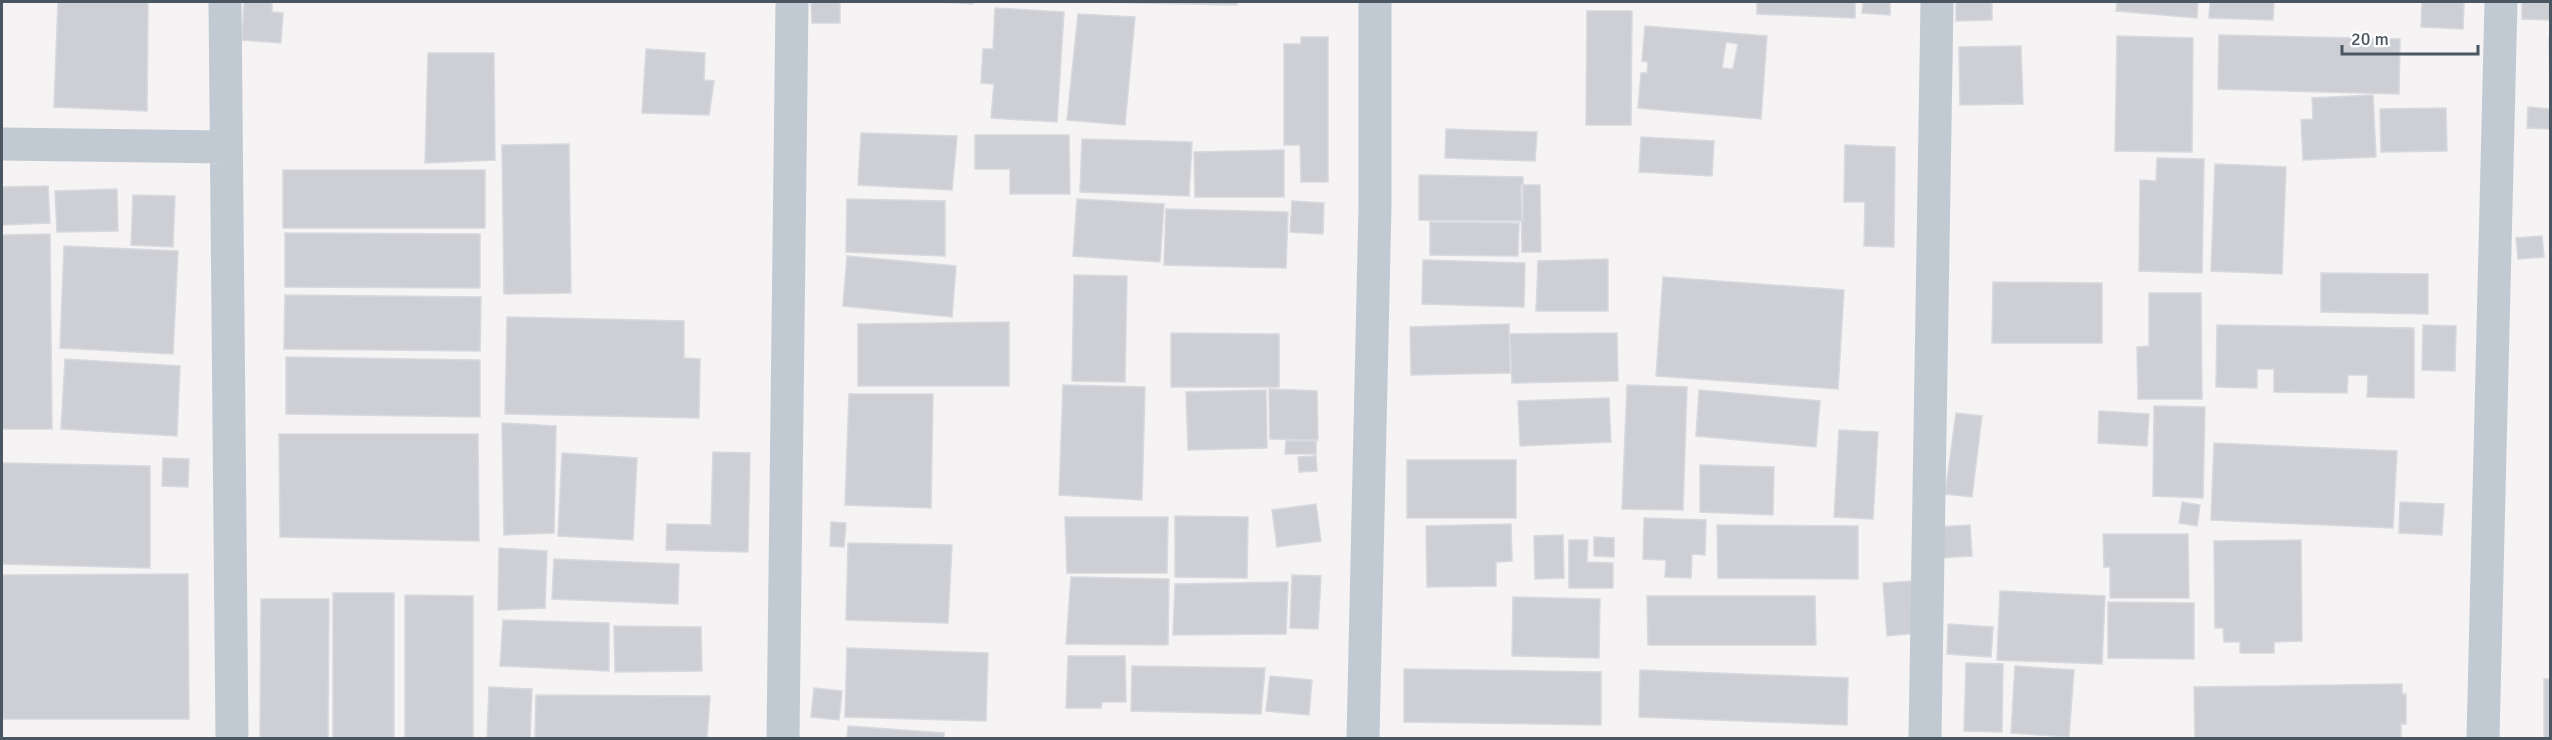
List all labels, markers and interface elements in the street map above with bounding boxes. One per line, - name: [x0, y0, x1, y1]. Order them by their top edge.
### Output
- scale bar: [2342, 18, 2478, 56]
- text: 20 m: [2351, 28, 2389, 50]

